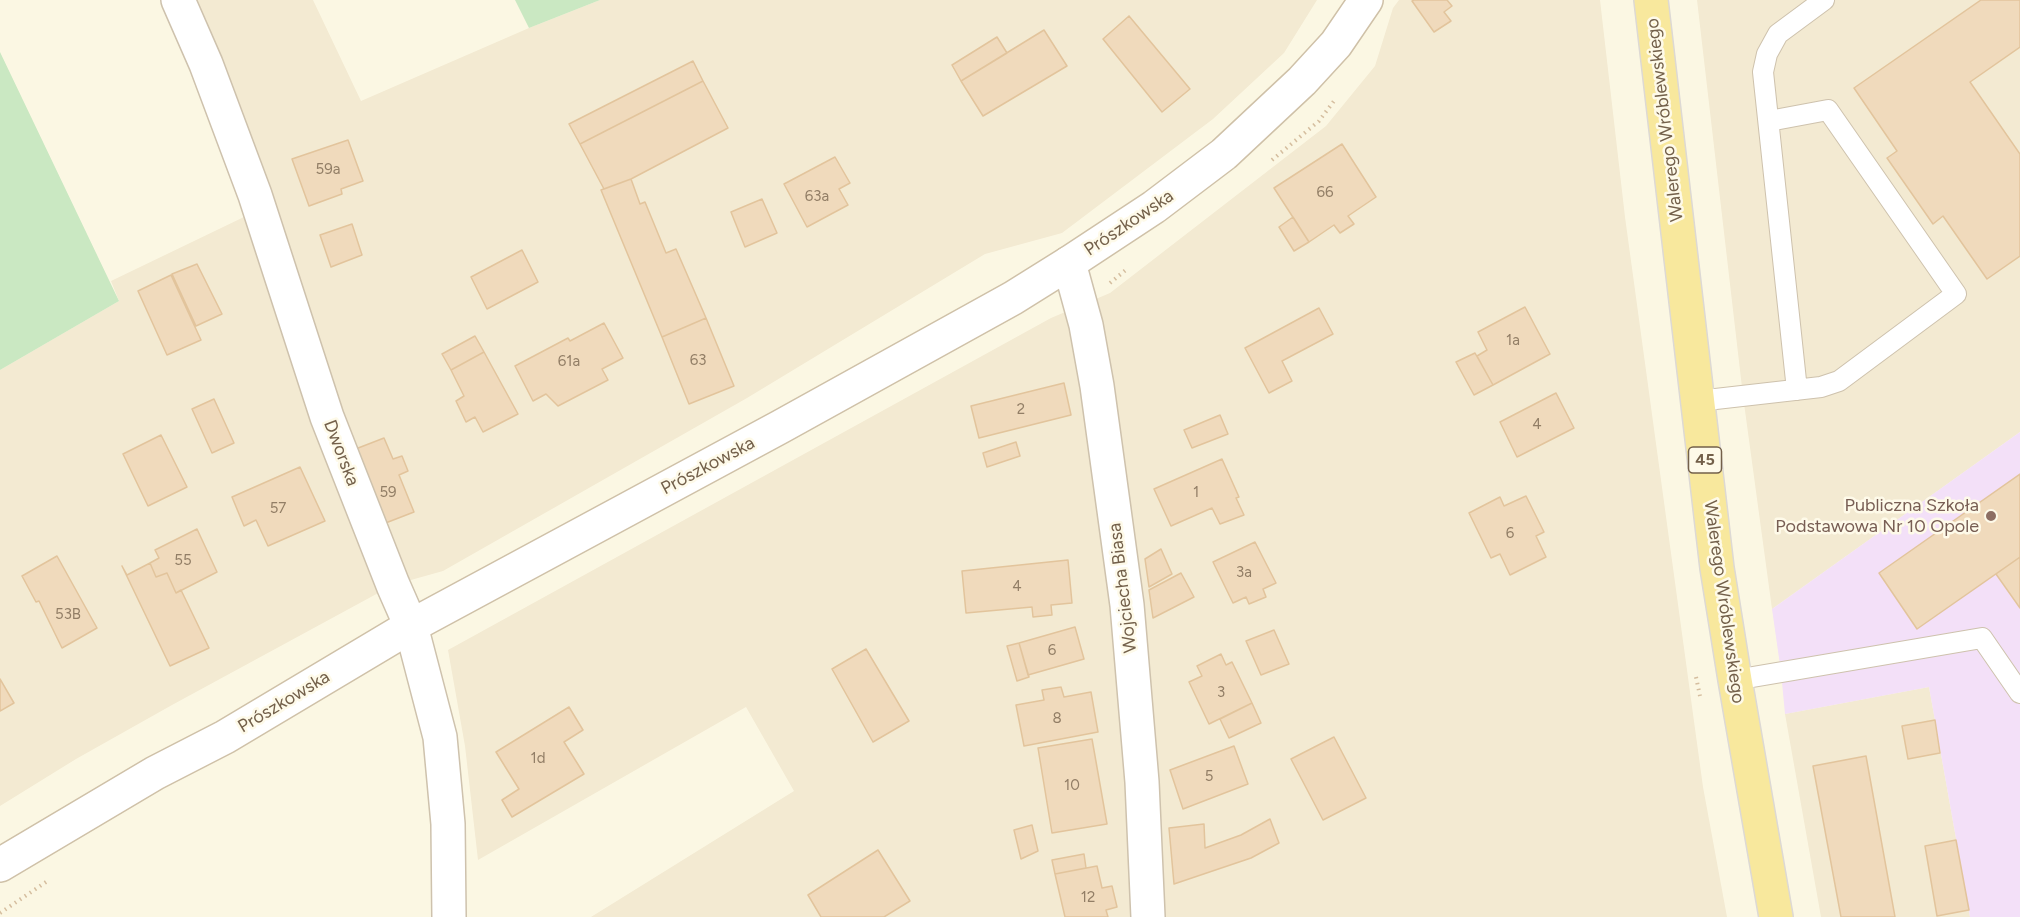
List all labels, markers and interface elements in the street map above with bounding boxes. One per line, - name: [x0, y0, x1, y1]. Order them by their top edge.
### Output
- street label: Walerego Wróblewskiego: [1642, 17, 1688, 223]
- house number: 59a: [316, 161, 340, 179]
- house number: 66: [1317, 184, 1333, 202]
- street label: Prószkowska: [1080, 185, 1178, 261]
- house number: 63a: [805, 188, 829, 206]
- house number: 1a: [1506, 332, 1520, 350]
- house number: 63: [690, 352, 706, 370]
- house number: 61a: [558, 353, 580, 371]
- house number: 2: [1017, 401, 1025, 419]
- house number: 4: [1532, 416, 1542, 434]
- street label: Dworska: [319, 417, 363, 489]
- street label: Prószkowska: [657, 432, 759, 500]
- road number: 45: [1688, 447, 1722, 473]
- house number: 59: [379, 484, 397, 502]
- house number: 1: [1193, 484, 1199, 502]
- place label: Publiczna Szkoła Podstawowa Nr 10 Opole: [1775, 495, 1979, 538]
- street label: Walerego Wróblewskiego: [1699, 499, 1749, 705]
- house number: 57: [270, 500, 286, 518]
- marker: Publiczna Szkoła Podstawowa Nr 10 Opole: [1984, 509, 1998, 523]
- street label: Wojciecha Biasa: [1104, 522, 1142, 654]
- house number: 6: [1506, 525, 1514, 543]
- house number: 55: [174, 552, 192, 570]
- house number: 3a: [1236, 564, 1252, 582]
- house number: 4: [1012, 578, 1022, 596]
- house number: 53B: [55, 606, 81, 624]
- house number: 6: [1048, 642, 1056, 660]
- street label: Prószkowska: [234, 666, 334, 738]
- house number: 3: [1217, 684, 1225, 702]
- house number: 8: [1052, 710, 1062, 728]
- house number: 1d: [531, 750, 545, 768]
- house number: 5: [1205, 768, 1213, 786]
- house number: 10: [1064, 777, 1080, 795]
- house number: 12: [1081, 889, 1095, 907]

